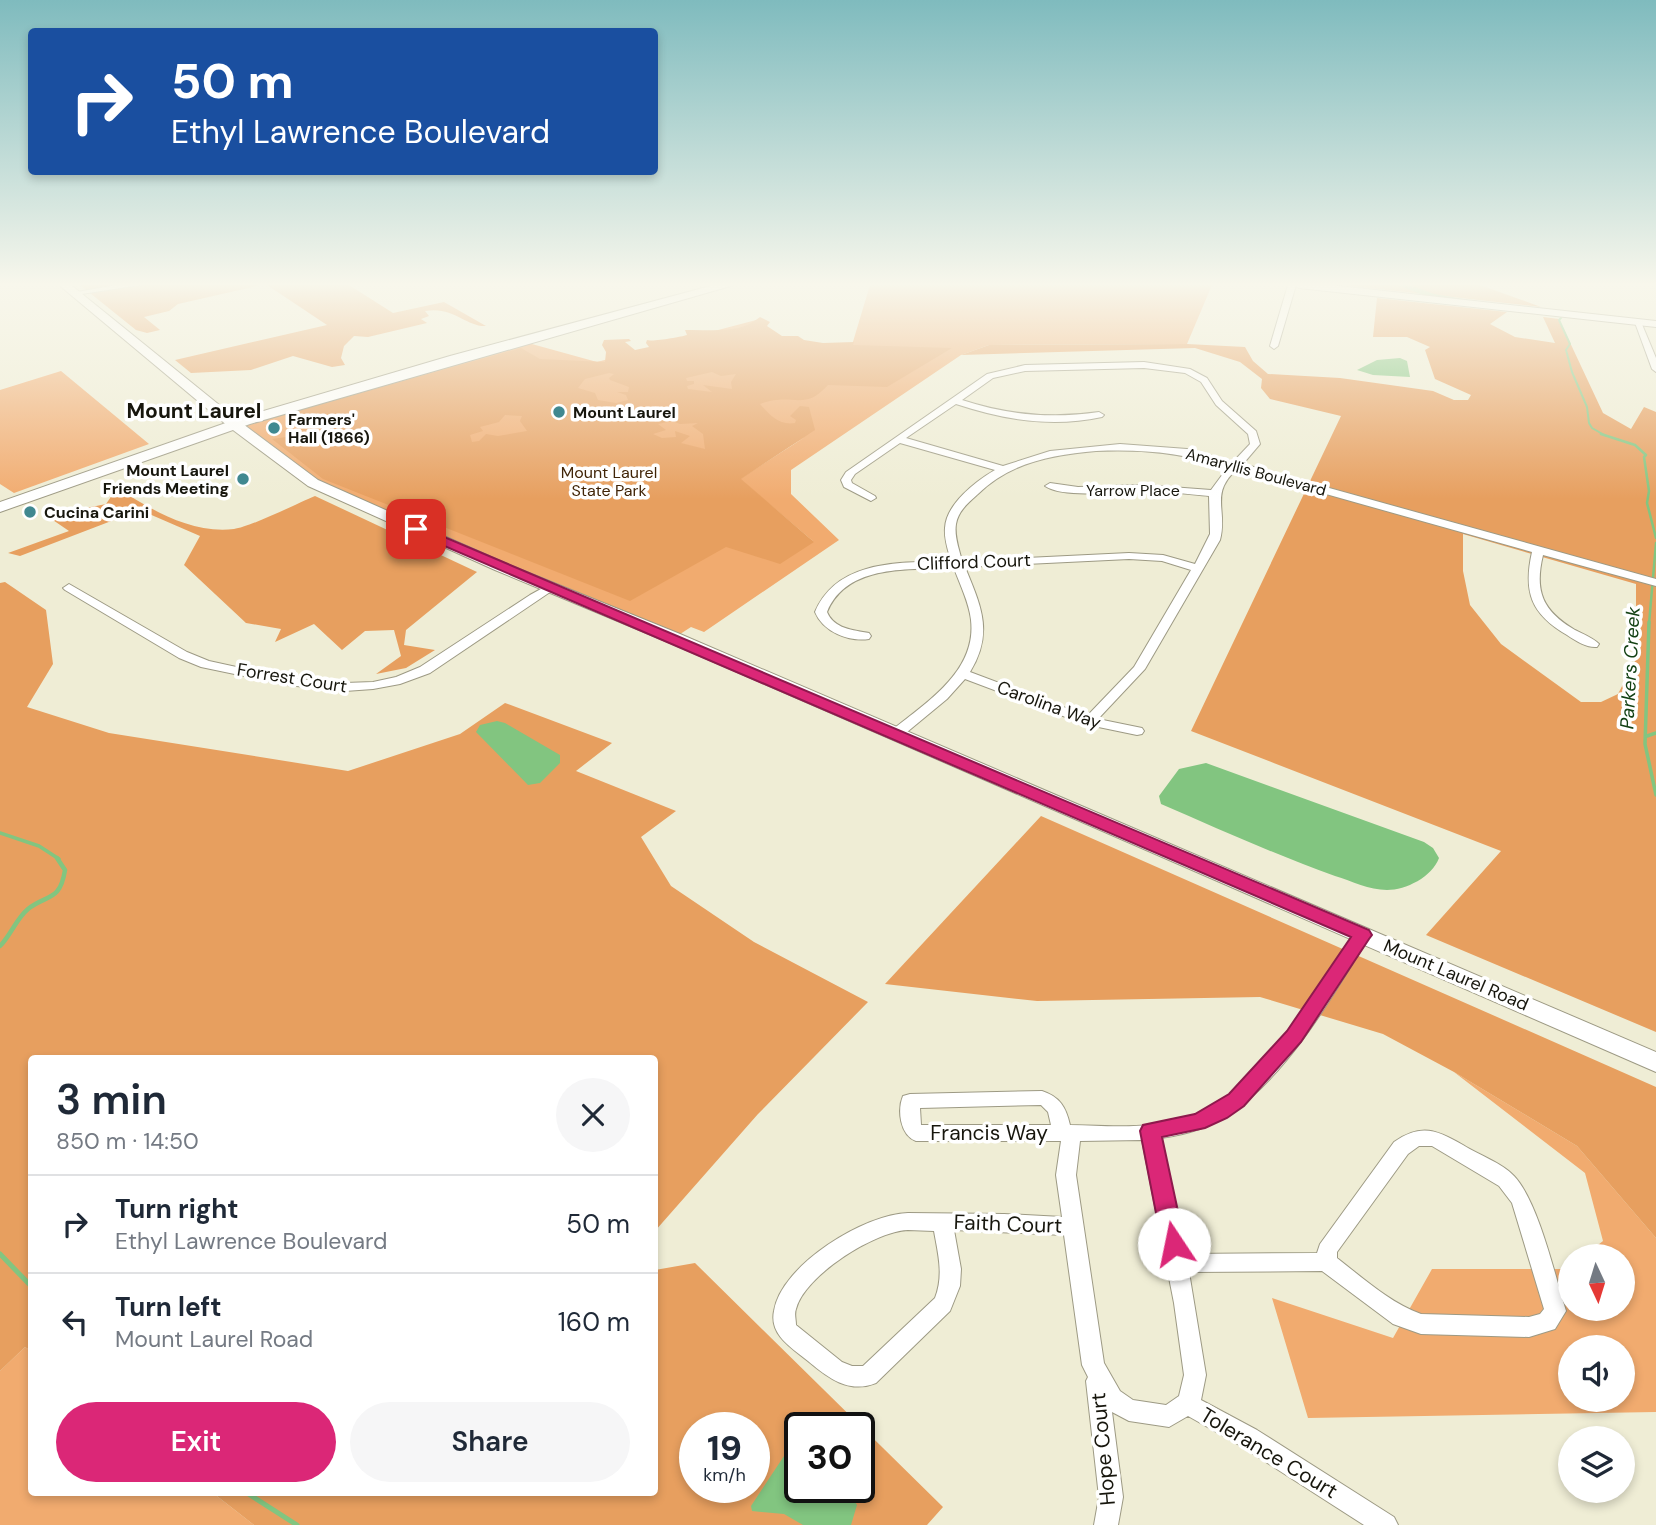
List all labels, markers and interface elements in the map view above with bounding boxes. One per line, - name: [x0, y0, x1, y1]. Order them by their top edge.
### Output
- text: 50 m: [171, 49, 294, 113]
- icon: right: [56, 56, 147, 147]
- text: Ethyl Lawrence Boulevard: [171, 111, 550, 153]
- district label: Mount Laurel: [127, 397, 261, 425]
- place label: Mount Laurel: [573, 402, 676, 423]
- marker: Mount Laurel: [551, 404, 567, 420]
- place label: Farmers' Hall (1866): [288, 409, 370, 448]
- marker: Farmers' Hall (1866): [266, 420, 282, 436]
- street label: Amaryllis Boulevard: [1183, 443, 1329, 501]
- place label: Mount Laurel Friends Meeting: [103, 460, 229, 499]
- park label: Mount Laurel State Park: [561, 462, 657, 501]
- marker: Mount Laurel Friends Meeting: [235, 471, 251, 487]
- street label: Yarrow Place: [1086, 480, 1180, 501]
- pin: [386, 499, 446, 559]
- place label: Cucina Carini: [44, 502, 149, 523]
- marker: Cucina Carini: [22, 504, 38, 520]
- icon: arrive: [397, 510, 435, 548]
- street label: Clifford Court: [917, 548, 1031, 576]
- water label: Parkers Creek: [1614, 606, 1646, 730]
- street label: Forrest Court: [235, 657, 349, 699]
- street label: Carolina Way: [994, 675, 1104, 735]
- street label: Mount Laurel Road: [1380, 934, 1532, 1016]
- text: 3 min: [56, 1072, 167, 1127]
- button: close: [556, 1078, 630, 1152]
- street label: Francis Way: [930, 1119, 1048, 1147]
- text: 850 m · 14:50: [56, 1126, 199, 1156]
- text: Turn right: [115, 1192, 239, 1226]
- icon: right: [56, 1205, 94, 1243]
- text: 50 m: [566, 1207, 630, 1241]
- position arrow: [1137, 1207, 1211, 1281]
- street label: Faith Court: [953, 1208, 1063, 1240]
- text: Ethyl Lawrence Boulevard: [115, 1226, 388, 1256]
- north arrow: [1558, 1244, 1634, 1321]
- map controls: [1558, 1244, 1635, 1503]
- text: Turn left: [115, 1290, 222, 1324]
- icon: left: [56, 1303, 94, 1341]
- text: 160 m: [558, 1305, 630, 1339]
- text: Mount Laurel Road: [115, 1324, 313, 1354]
- button: sound: [1558, 1335, 1635, 1412]
- street label: Hope Court: [1084, 1392, 1122, 1506]
- street label: Tolerance Court: [1195, 1401, 1343, 1505]
- button: Exit: [56, 1402, 336, 1482]
- button: Share: [350, 1402, 630, 1482]
- speed limit sign: 30: [784, 1412, 875, 1503]
- text: 19: [707, 1425, 742, 1471]
- button: layers: [1558, 1426, 1635, 1503]
- text: km/h: [703, 1463, 746, 1487]

